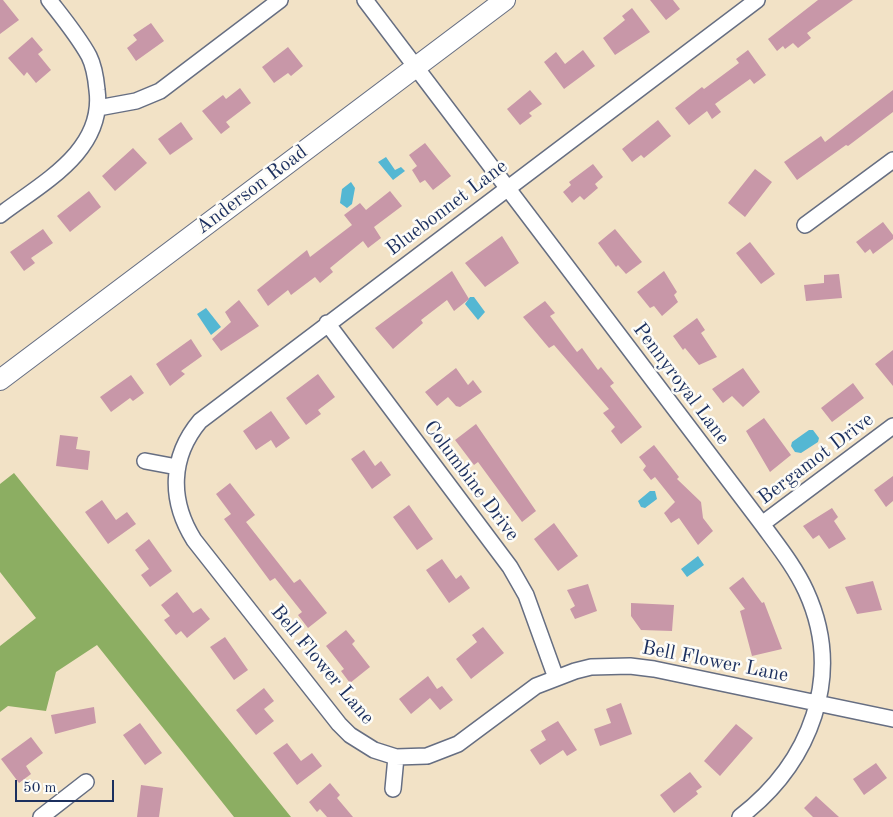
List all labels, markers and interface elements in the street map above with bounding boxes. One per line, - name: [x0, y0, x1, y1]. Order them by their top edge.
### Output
- street label: Anderson Road: [191, 140, 313, 240]
- street label: Bluebonnet Lane: [382, 155, 512, 261]
- street label: Pennyroyal Lane: [627, 318, 735, 450]
- street label: Bergamot Drive: [754, 408, 878, 510]
- street label: Columbine Drive: [418, 416, 524, 546]
- street label: Bell Flower Lane: [265, 600, 379, 730]
- street label: Bell Flower Lane: [640, 636, 790, 688]
- scale bar: [18, 770, 116, 802]
- text: 50 m: [23, 781, 57, 796]

